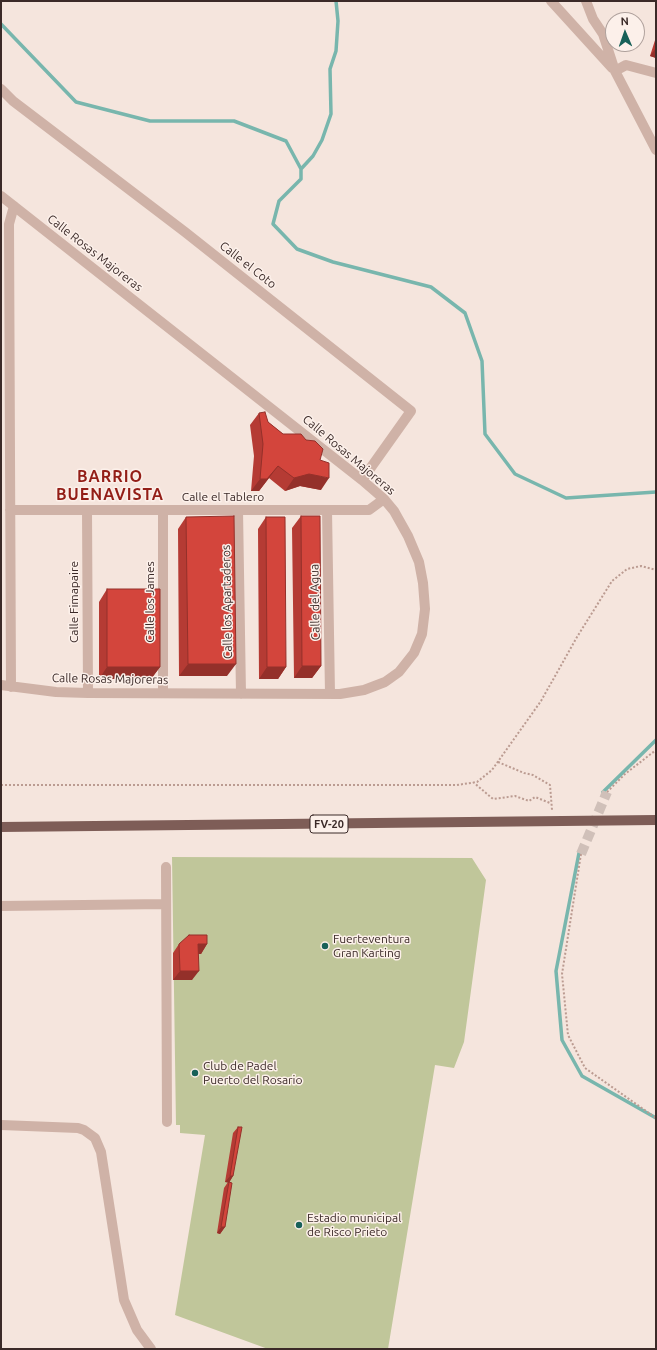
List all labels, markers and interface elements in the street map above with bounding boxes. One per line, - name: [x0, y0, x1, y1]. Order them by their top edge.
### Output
- north arrow: [605, 12, 645, 52]
- text: N: [620, 15, 629, 27]
- street label: Calle Rosas Majoreras: [45, 211, 145, 295]
- street label: Calle el Coto: [217, 238, 279, 292]
- street label: Calle Rosas Majoreras: [300, 412, 398, 498]
- district label: BARRIO BUENAVISTA: [56, 467, 164, 505]
- street label: Calle el Tablero: [182, 490, 264, 504]
- street label: Calle los Apartaderos: [219, 545, 235, 659]
- street label: Calle Fimapaire: [67, 561, 81, 643]
- street label: Calle los James: [143, 561, 157, 643]
- street label: Calle del Agua: [307, 564, 323, 640]
- street label: Calle Rosas Majoreras: [52, 671, 168, 687]
- road number: FV-20: [310, 815, 348, 833]
- place label: Fuerteventura Gran Karting: [333, 932, 410, 960]
- marker: Fuerteventura Gran Karting: [320, 941, 330, 951]
- place label: Club de Padel Puerto del Rosario: [203, 1059, 303, 1087]
- marker: Club de Padel Puerto del Rosario: [190, 1068, 200, 1078]
- place label: Estadio municipal de Risco Prieto: [307, 1211, 401, 1239]
- marker: Estadio municipal de Risco Prieto: [294, 1220, 304, 1230]

